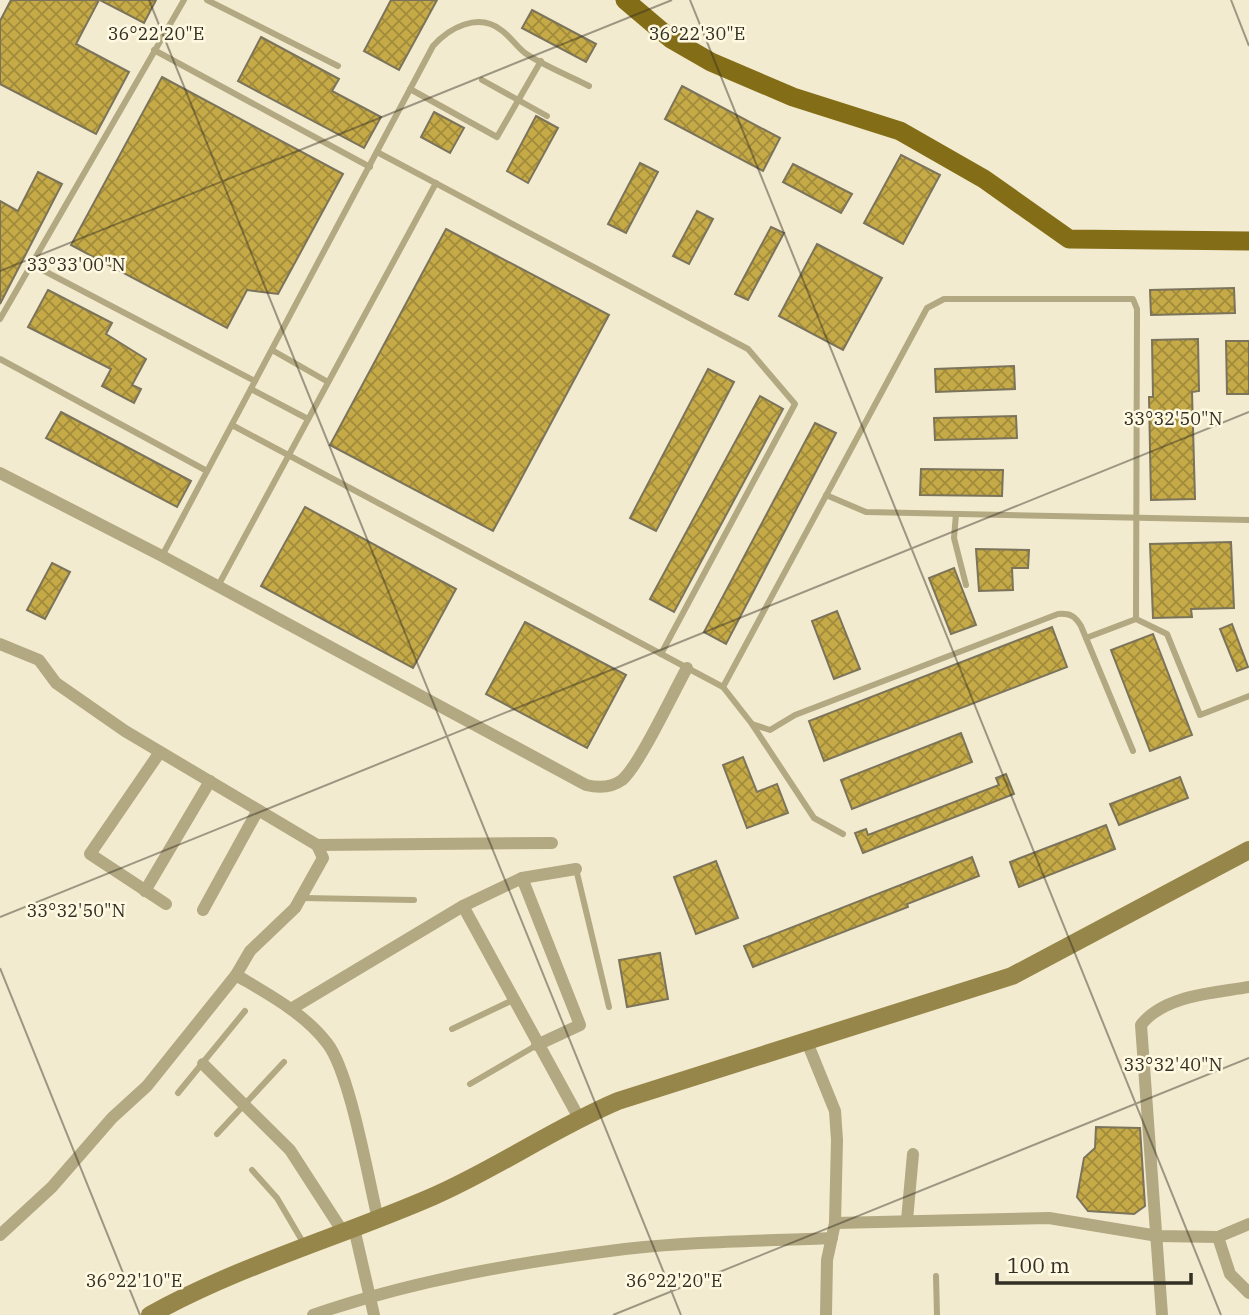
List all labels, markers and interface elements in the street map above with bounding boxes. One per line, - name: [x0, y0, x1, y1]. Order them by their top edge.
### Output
- text: 36°22'20"E: [108, 22, 204, 45]
- text: 36°22'30"E: [649, 22, 745, 45]
- text: 33°33'00"N: [27, 253, 126, 276]
- text: 33°32'50"N: [1124, 407, 1223, 430]
- text: 33°32'50"N: [27, 899, 126, 922]
- text: 33°32'40"N: [1124, 1053, 1223, 1076]
- scale bar: [997, 1242, 1191, 1286]
- text: 100 m: [1007, 1251, 1070, 1279]
- text: 36°22'10"E: [86, 1269, 182, 1292]
- text: 36°22'20"E: [626, 1269, 722, 1292]

